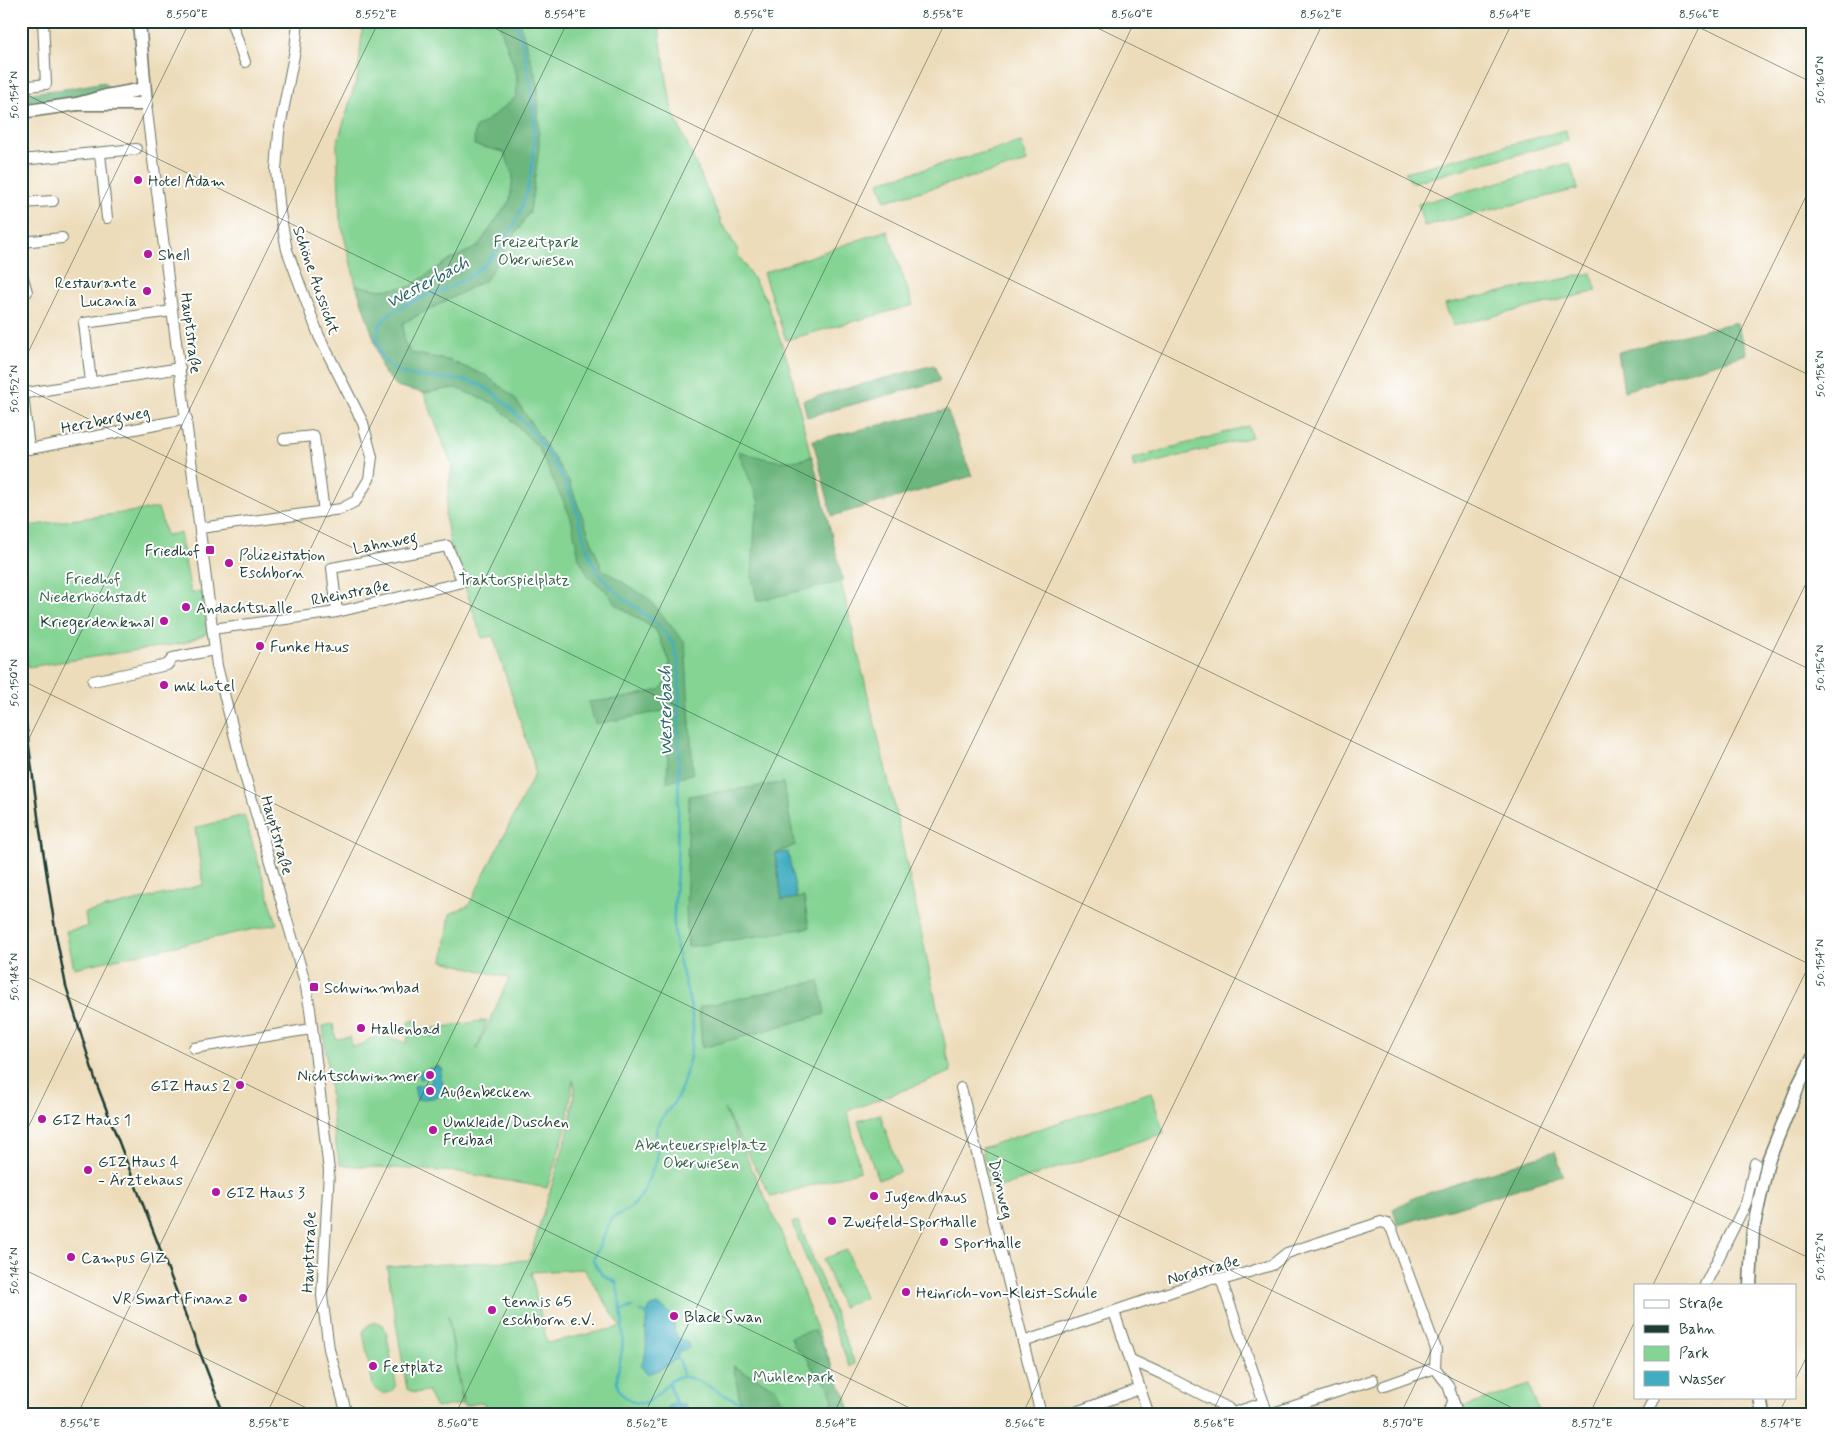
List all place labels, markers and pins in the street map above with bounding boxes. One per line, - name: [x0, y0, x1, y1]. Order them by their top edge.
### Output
- place label: Hotel Adam: [148, 171, 226, 192]
- marker: Hotel Adam: [132, 174, 144, 186]
- place label: Shell: [158, 245, 190, 266]
- marker: Shell: [142, 248, 154, 260]
- place label: Restaurante Lucania: [55, 273, 137, 312]
- marker: Restaurante Lucania: [141, 285, 153, 297]
- place label: Friedhof: [145, 541, 200, 562]
- marker: Friedhof: [204, 544, 216, 556]
- place label: Polizeistation Eschborn: [239, 545, 325, 584]
- marker: Polizeistation Eschborn: [223, 557, 235, 569]
- place label: Andachtshalle: [196, 598, 293, 619]
- marker: Andachtshalle: [180, 601, 192, 613]
- place label: Kriegerdenkmal: [40, 612, 154, 634]
- marker: Kriegerdenkmal: [158, 615, 170, 627]
- place label: Funke Haus: [270, 637, 349, 658]
- marker: Funke Haus: [254, 640, 266, 652]
- place label: mk hotel: [174, 676, 235, 697]
- marker: mk hotel: [158, 679, 170, 691]
- place label: Schwimmbad: [324, 978, 419, 999]
- marker: Schwimmbad: [308, 981, 320, 993]
- place label: Hallenbad: [371, 1019, 440, 1040]
- marker: Hallenbad: [355, 1022, 367, 1034]
- place label: Nichtschwimmer: [297, 1066, 420, 1087]
- marker: Nichtschwimmer: [424, 1069, 436, 1081]
- place label: GIZ Haus 2: [150, 1076, 230, 1097]
- marker: GIZ Haus 2: [234, 1079, 246, 1091]
- place label: Außenbecken: [440, 1082, 533, 1103]
- marker: Außenbecken: [424, 1085, 436, 1097]
- place label: GIZ Haus 1: [52, 1110, 131, 1131]
- place label: Umkleide/Duschen Freibad: [443, 1112, 569, 1151]
- marker: GIZ Haus 1: [36, 1113, 48, 1125]
- marker: Umkleide/Duschen Freibad: [427, 1124, 439, 1136]
- place label: GIZ Haus 4 - Ärztehaus: [98, 1152, 183, 1191]
- marker: GIZ Haus 4 - Ärztehaus: [82, 1164, 94, 1176]
- place label: GIZ Haus 3: [226, 1183, 305, 1204]
- marker: GIZ Haus 3: [210, 1186, 222, 1198]
- place label: Jugendhaus: [884, 1187, 967, 1209]
- marker: Jugendhaus: [868, 1190, 880, 1202]
- place label: Zweifeld-Sporthalle: [842, 1212, 977, 1233]
- marker: Zweifeld-Sporthalle: [826, 1215, 838, 1227]
- place label: Sporthalle: [954, 1233, 1021, 1254]
- marker: Sporthalle: [938, 1236, 950, 1248]
- place label: Campus GIZ: [81, 1248, 167, 1269]
- marker: Campus GIZ: [65, 1251, 77, 1263]
- place label: Heinrich-von-Kleist-Schule: [916, 1283, 1097, 1304]
- marker: Heinrich-von-Kleist-Schule: [900, 1286, 912, 1298]
- place label: VR Smart Finanz: [112, 1289, 233, 1310]
- marker: VR Smart Finanz: [237, 1292, 249, 1304]
- place label: tennis 65 eschborn e.V.: [501, 1292, 595, 1331]
- marker: tennis 65 eschborn e.V.: [486, 1304, 498, 1316]
- place label: Black Swan: [684, 1307, 762, 1328]
- marker: Black Swan: [668, 1310, 680, 1322]
- place label: Festplatz: [383, 1357, 444, 1378]
- marker: Festplatz: [367, 1360, 379, 1372]

